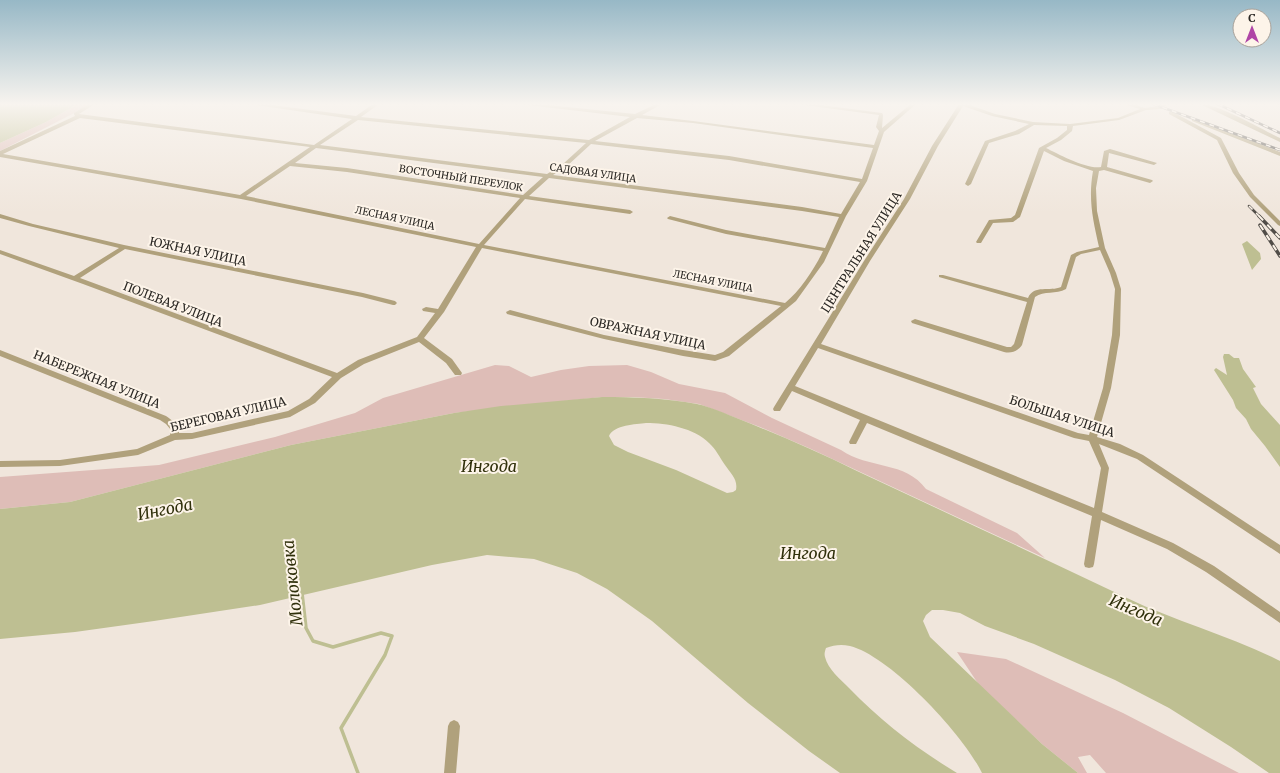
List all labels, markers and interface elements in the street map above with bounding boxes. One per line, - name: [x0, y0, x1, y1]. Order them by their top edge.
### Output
- north arrow: [1232, 8, 1272, 48]
- text: С: [1248, 11, 1256, 25]
- street label: САДОВАЯ УЛИЦА: [549, 160, 638, 186]
- street label: ВОСТОЧНЫЙ ПЕРЕУЛОК: [398, 161, 524, 194]
- street label: ЦЕНТРАЛЬНАЯ УЛИЦА: [817, 188, 905, 315]
- street label: ЛЕСНАЯ УЛИЦА: [354, 203, 437, 233]
- street label: ЮЖНАЯ УЛИЦА: [148, 233, 248, 269]
- street label: ЛЕСНАЯ УЛИЦА: [672, 267, 755, 295]
- street label: ПОЛЕВАЯ УЛИЦА: [121, 278, 225, 330]
- street label: ОВРАЖНАЯ УЛИЦА: [589, 313, 708, 353]
- street label: НАБЕРЕЖНАЯ УЛИЦА: [31, 347, 163, 411]
- street label: БОЛЬШАЯ УЛИЦА: [1007, 392, 1117, 440]
- street label: БЕРЕГОВАЯ УЛИЦА: [169, 393, 288, 435]
- water label: Ингода: [461, 456, 517, 476]
- water label: Ингода: [136, 494, 194, 524]
- water label: Молоковка: [278, 539, 307, 628]
- water label: Ингода: [780, 543, 836, 563]
- water label: Ингода: [1106, 590, 1166, 630]

